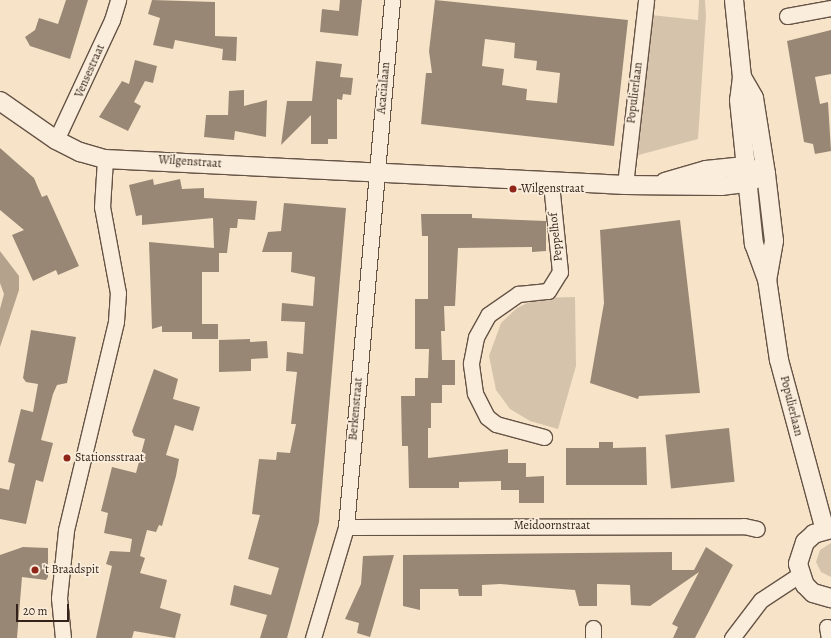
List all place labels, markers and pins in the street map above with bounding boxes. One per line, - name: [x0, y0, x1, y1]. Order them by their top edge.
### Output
- place label: Wilgenstraat: [521, 182, 584, 196]
- marker: Wilgenstraat: [508, 184, 518, 194]
- place label: Stationsstraat: [75, 451, 144, 465]
- marker: Stationsstraat: [62, 453, 72, 463]
- place label: 't Braadspit: [43, 563, 99, 577]
- marker: 't Braadspit: [30, 565, 40, 575]

